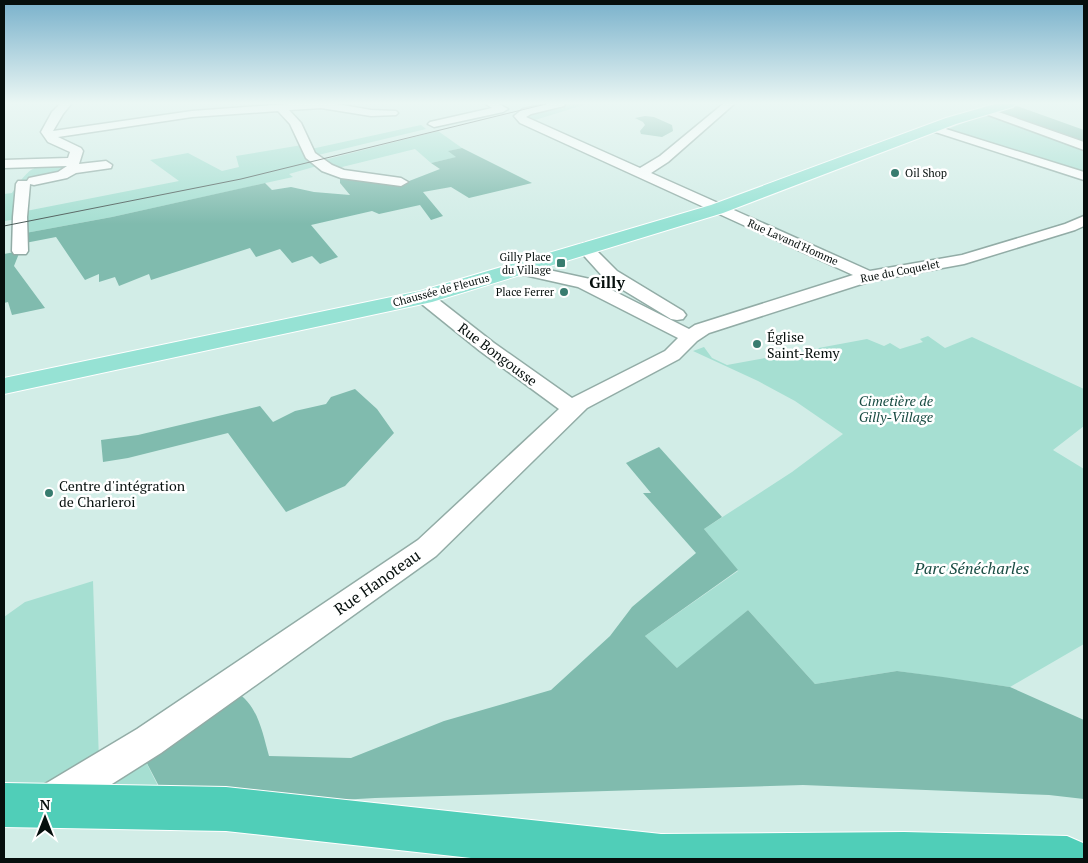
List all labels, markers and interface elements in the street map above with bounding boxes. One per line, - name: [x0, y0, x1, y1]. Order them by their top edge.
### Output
- place label: Oil Shop: [905, 166, 947, 180]
- marker: Oil Shop: [889, 167, 901, 179]
- street label: Rue Lavand'Homme: [745, 216, 841, 269]
- place label: Gilly Place du Village: [499, 250, 551, 277]
- street label: Rue du Coquelet: [859, 256, 941, 286]
- marker: Gilly Place du Village: [555, 257, 567, 269]
- street label: Chaussée de Fleurus: [391, 270, 491, 310]
- district label: Gilly: [589, 271, 625, 293]
- place label: Place Ferrer: [496, 285, 555, 299]
- marker: Place Ferrer: [558, 286, 570, 298]
- street label: Rue Bongousse: [455, 318, 541, 390]
- place label: Église Saint-Remy: [767, 327, 840, 362]
- marker: Église Saint-Remy: [751, 338, 763, 350]
- park label: Cimetière de Gilly-Village: [859, 391, 934, 426]
- place label: Centre d'intégration de Charleroi: [59, 476, 186, 511]
- marker: Centre d'intégration de Charleroi: [43, 487, 55, 499]
- street label: Rue Hanoteau: [330, 544, 424, 620]
- park label: Parc Sénécharles: [914, 557, 1030, 579]
- north arrow: [20, 793, 70, 843]
- text: N: [40, 795, 51, 814]

